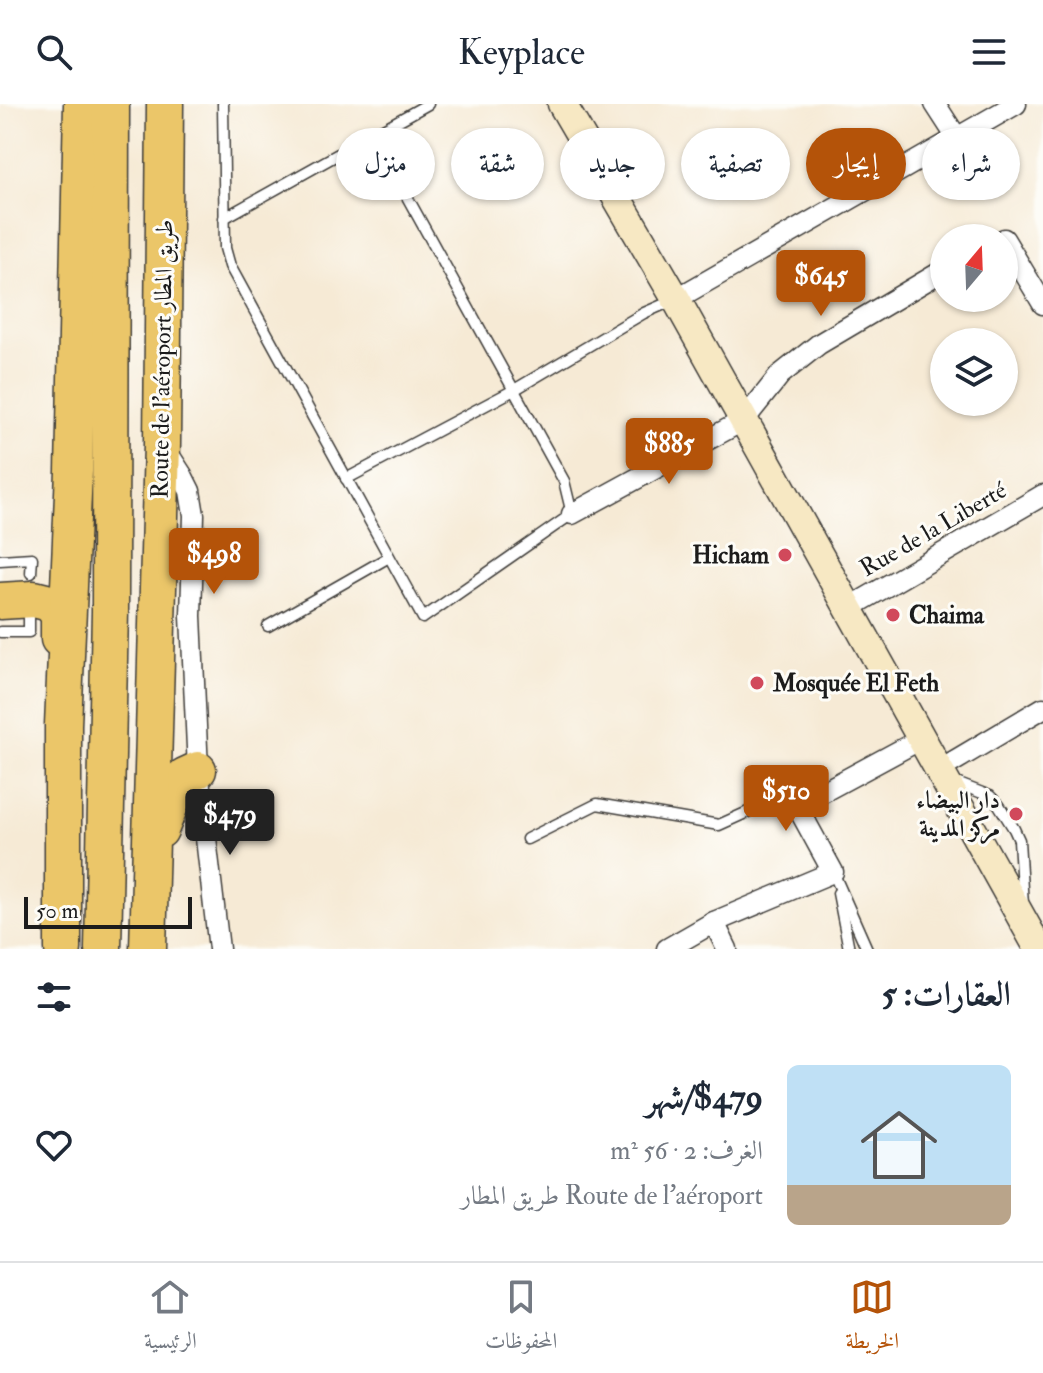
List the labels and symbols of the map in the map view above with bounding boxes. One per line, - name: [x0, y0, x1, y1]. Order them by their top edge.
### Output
- street label: Route de l'aéroport طريق المطار: [145, 219, 180, 499]
- north arrow: [930, 224, 1018, 312]
- pin: $645: [774, 250, 868, 318]
- pin: $885: [622, 418, 716, 486]
- street label: Rue de la Liberté: [854, 474, 1013, 584]
- pin: $498: [167, 528, 261, 596]
- place label: Hicham: [692, 540, 769, 571]
- marker: Hicham: [776, 546, 794, 564]
- place label: Chaima: [909, 600, 985, 631]
- marker: Chaima: [884, 606, 902, 624]
- place label: Mosquée El Feth: [772, 668, 939, 699]
- marker: Mosquée El Feth: [748, 674, 766, 692]
- pin: $510: [739, 765, 833, 833]
- place label: دار البيضاء مركز المدينة: [916, 785, 1000, 845]
- pin: $479: [183, 789, 277, 857]
- marker: دار البيضاء مركز المدينة: [1007, 805, 1025, 823]
- scale bar: [24, 893, 192, 929]

